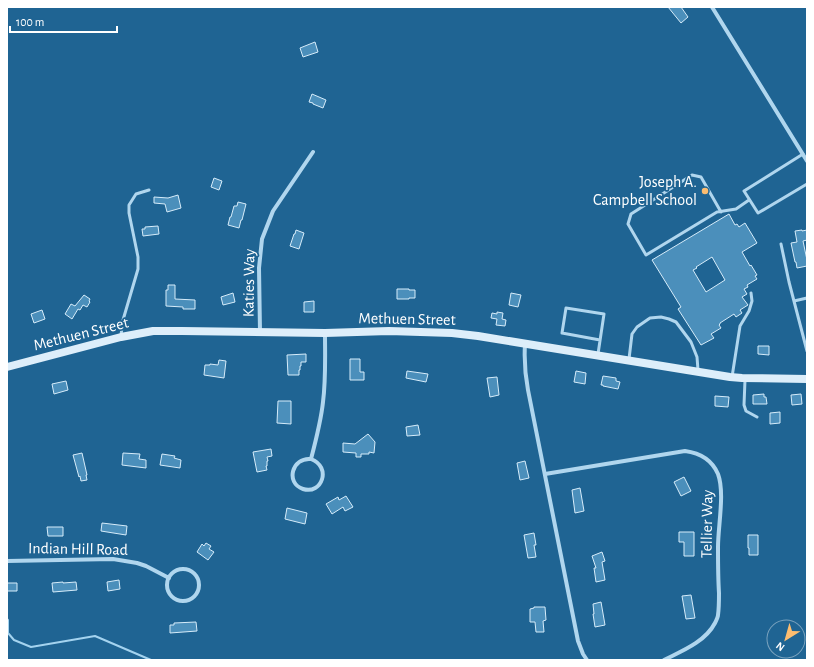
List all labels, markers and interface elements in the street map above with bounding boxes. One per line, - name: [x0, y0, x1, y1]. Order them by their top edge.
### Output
- scale bar: [10, 8, 117, 34]
- text: 100 m: [16, 16, 44, 28]
- place label: Joseph A. Campbell School: [593, 174, 697, 208]
- marker: Joseph A. Campbell School: [700, 186, 710, 196]
- street label: Katies Way: [240, 249, 259, 317]
- street label: Methuen Street: [358, 310, 456, 328]
- street label: Methuen Street: [32, 314, 130, 354]
- street label: Tellier Way: [698, 489, 717, 558]
- street label: Indian Hill Road: [28, 540, 128, 558]
- north arrow: [766, 619, 806, 659]
- text: N: [774, 640, 787, 653]

